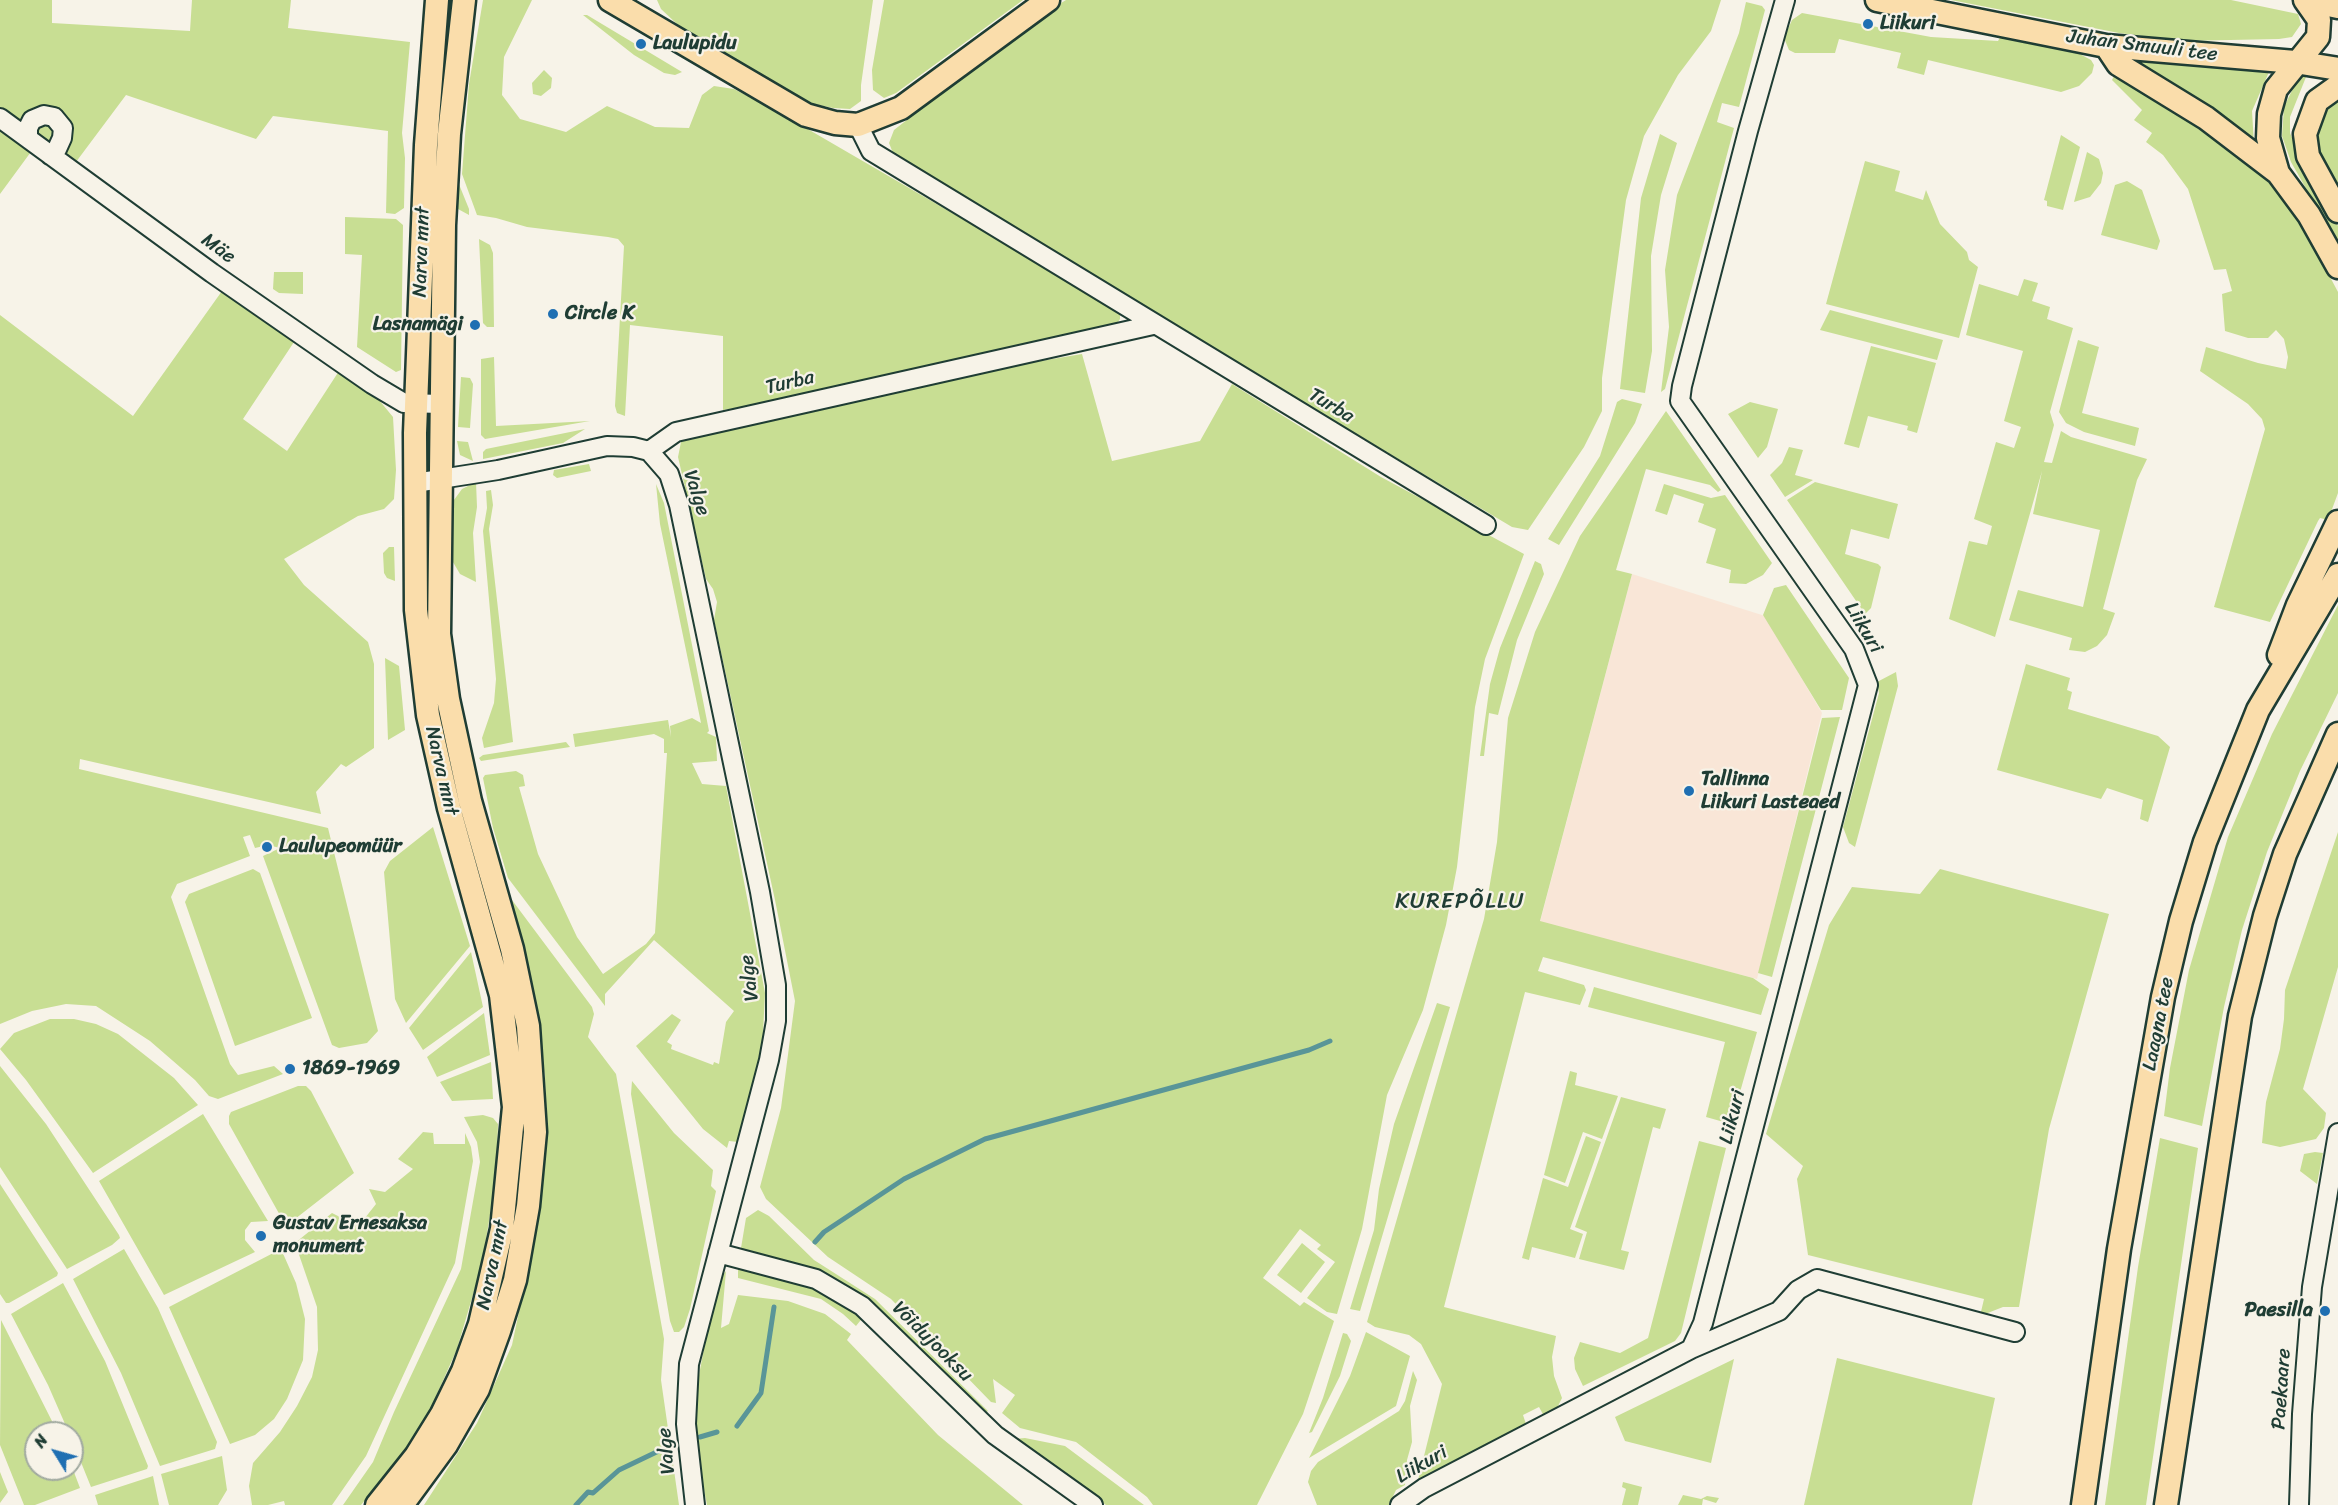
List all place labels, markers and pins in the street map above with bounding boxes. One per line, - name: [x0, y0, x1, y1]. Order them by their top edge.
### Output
- place label: Liikuri: [1880, 12, 1935, 36]
- marker: Liikuri: [1861, 17, 1875, 31]
- place label: Laulupidu: [653, 32, 737, 56]
- marker: Laulupidu: [634, 37, 648, 51]
- place label: Circle K: [565, 302, 635, 326]
- marker: Circle K: [546, 307, 560, 321]
- place label: Lasnamägi: [373, 313, 463, 337]
- marker: Lasnamägi: [468, 318, 482, 332]
- place label: Tallinna Liikuri Lasteaed: [1701, 768, 1840, 815]
- marker: Tallinna Liikuri Lasteaed: [1682, 784, 1696, 798]
- place label: Laulupeomüür: [279, 835, 401, 859]
- marker: Laulupeomüür: [260, 840, 274, 854]
- place label: 1869-1969: [302, 1057, 400, 1081]
- marker: 1869-1969: [283, 1062, 297, 1076]
- place label: Gustav Ernesaksa monument: [273, 1212, 427, 1259]
- marker: Gustav Ernesaksa monument: [254, 1229, 268, 1243]
- place label: Paesilla: [2244, 1299, 2313, 1323]
- marker: Paesilla: [2318, 1304, 2332, 1318]

